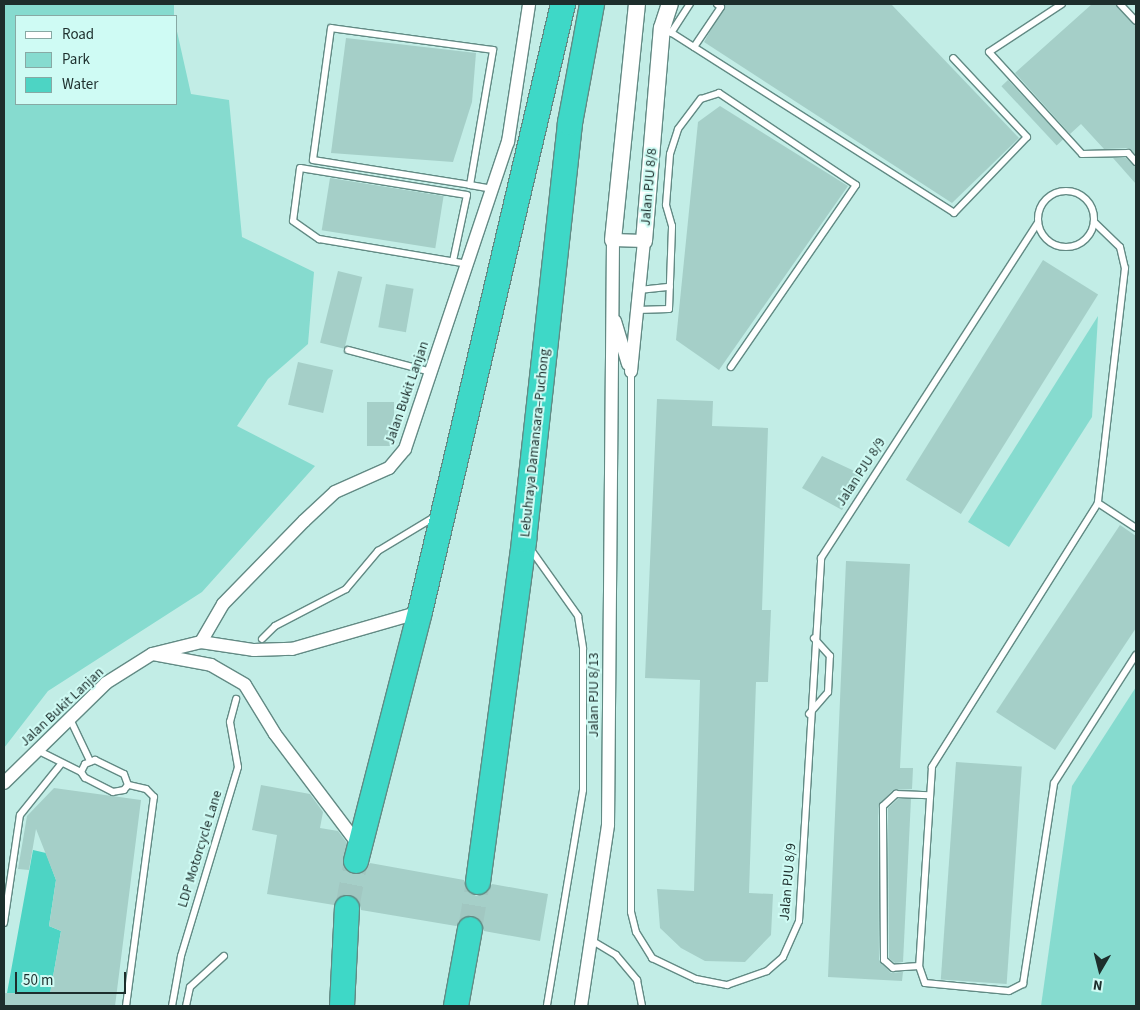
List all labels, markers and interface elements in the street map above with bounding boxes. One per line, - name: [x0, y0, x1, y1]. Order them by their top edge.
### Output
- legend: [15, 15, 178, 105]
- text: Road: [62, 24, 94, 45]
- text: Park: [62, 49, 90, 70]
- text: Water: [62, 74, 98, 95]
- street label: Jalan PJU 8/8: [637, 147, 661, 227]
- street label: Jalan Bukit Lanjan: [381, 339, 433, 447]
- street label: Lebuhraya Damansara–Puchong: [517, 348, 553, 538]
- street label: Jalan PJU 8/9: [833, 435, 889, 509]
- street label: Jalan PJU 8/13: [586, 652, 602, 738]
- street label: Jalan Bukit Lanjan: [17, 664, 107, 750]
- street label: LDP Motorcycle Lane: [174, 788, 226, 910]
- street label: Jalan PJU 8/9: [776, 842, 800, 922]
- north arrow: [1075, 945, 1125, 995]
- scale bar: [18, 962, 129, 994]
- text: 50 m: [23, 970, 53, 991]
- text: N: [1092, 974, 1104, 995]

